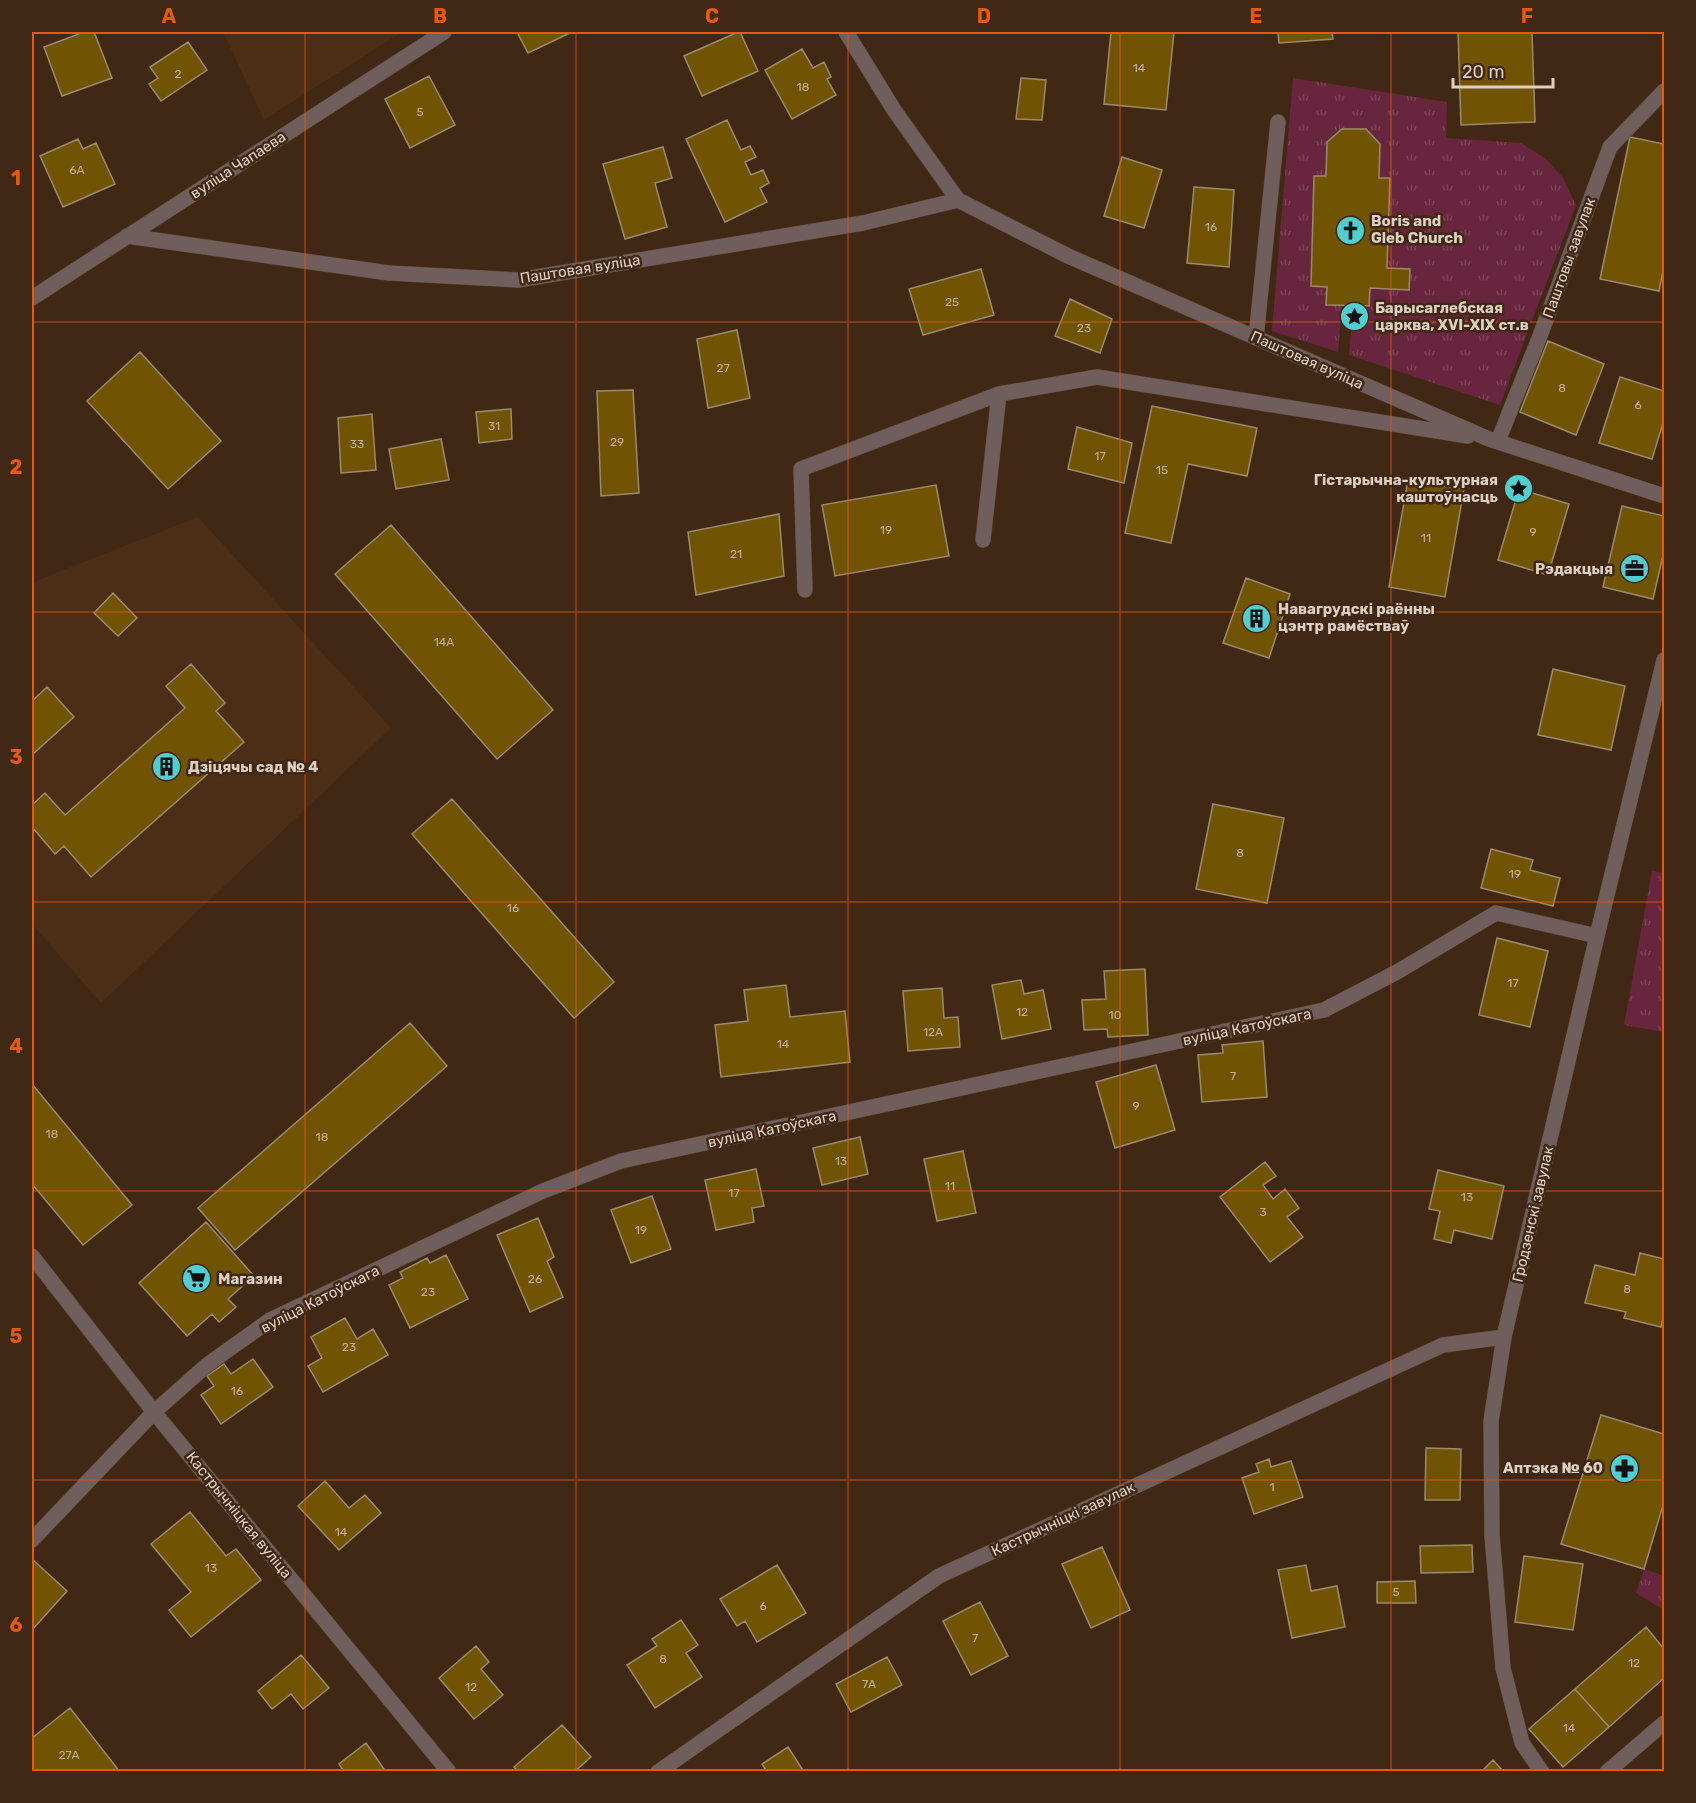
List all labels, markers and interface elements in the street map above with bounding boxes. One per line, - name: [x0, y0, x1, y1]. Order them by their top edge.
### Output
- text: A: [162, 4, 177, 28]
- text: B: [433, 4, 447, 28]
- text: C: [705, 4, 719, 28]
- text: D: [977, 4, 991, 28]
- text: E: [1250, 4, 1262, 28]
- text: F: [1521, 4, 1533, 28]
- scale bar: [1453, 51, 1554, 89]
- house number: 14: [1133, 61, 1146, 75]
- text: 20 m: [1462, 61, 1504, 83]
- house number: 2: [174, 67, 182, 81]
- house number: 18: [797, 80, 809, 94]
- house number: 5: [416, 105, 424, 119]
- street label: вуліца Чапаева: [187, 127, 289, 203]
- house number: 6А: [69, 163, 85, 177]
- text: 1: [11, 166, 21, 190]
- street label: Паштовы завулак: [1539, 195, 1599, 321]
- place label: Boris and Gleb Church: [1371, 212, 1463, 247]
- church icon: Boris and Gleb Church: [1334, 214, 1366, 246]
- house number: 16: [1205, 220, 1217, 234]
- street label: Паштовая вуліца: [518, 251, 642, 287]
- house number: 25: [945, 295, 959, 309]
- place label: Барысаглебская царква, XVI-XIX ст.в: [1375, 299, 1529, 334]
- place icon: Барысаглебская царква, XVI-XIX ст.в: [1338, 301, 1370, 333]
- house number: 23: [1077, 321, 1091, 335]
- street label: Паштовая вуліца: [1248, 327, 1366, 393]
- house number: 27: [716, 361, 730, 375]
- house number: 8: [1558, 381, 1566, 395]
- house number: 6: [1634, 398, 1642, 412]
- house number: 31: [488, 419, 500, 433]
- house number: 29: [610, 435, 624, 449]
- house number: 33: [350, 437, 364, 451]
- house number: 17: [1094, 449, 1106, 463]
- text: 2: [10, 455, 23, 479]
- house number: 15: [1156, 463, 1168, 477]
- place label: Гістарычна-культурная каштоўнасць: [1314, 471, 1499, 506]
- place icon: Гістарычна-культурная каштоўнасць: [1503, 473, 1535, 505]
- house number: 19: [880, 523, 892, 537]
- house number: 9: [1529, 525, 1537, 539]
- house number: 11: [1421, 531, 1431, 545]
- house number: 21: [730, 547, 742, 561]
- office icon: Рэдакцыя: [1618, 553, 1650, 585]
- place label: Рэдакцыя: [1535, 560, 1613, 578]
- place label: Навагрудскі раённы цэнтр рамёстваў: [1278, 600, 1435, 635]
- building icon: Навагрудскі раённы цэнтр рамёстваў: [1241, 602, 1273, 634]
- house number: 14А: [434, 635, 454, 649]
- text: 3: [9, 745, 23, 769]
- building icon: Дзіцячы сад № 4: [151, 751, 183, 783]
- place label: Дзіцячы сад № 4: [188, 758, 318, 776]
- house number: 8: [1236, 846, 1244, 860]
- house number: 19: [1509, 867, 1521, 881]
- house number: 16: [507, 901, 519, 915]
- house number: 17: [1507, 976, 1519, 990]
- house number: 12: [1016, 1005, 1028, 1019]
- street label: вуліца Катоўскага: [1181, 1005, 1313, 1049]
- house number: 10: [1109, 1008, 1121, 1022]
- house number: 12А: [923, 1025, 943, 1039]
- text: 4: [9, 1034, 23, 1058]
- house number: 14: [777, 1037, 790, 1051]
- house number: 7: [1230, 1069, 1236, 1083]
- house number: 9: [1132, 1099, 1140, 1113]
- street label: вуліца Катоўскага: [706, 1107, 838, 1151]
- house number: 18: [46, 1127, 58, 1141]
- house number: 18: [316, 1130, 328, 1144]
- street label: Гродзенскі завулак: [1509, 1144, 1557, 1284]
- house number: 13: [835, 1154, 847, 1168]
- house number: 11: [945, 1179, 955, 1193]
- house number: 17: [728, 1186, 740, 1200]
- house number: 13: [1461, 1190, 1473, 1204]
- house number: 3: [1259, 1205, 1267, 1219]
- house number: 19: [635, 1223, 647, 1237]
- street label: вуліца Катоўскага: [258, 1261, 382, 1337]
- supermarket icon: Магазин: [181, 1263, 213, 1295]
- place label: Магазин: [218, 1270, 283, 1288]
- house number: 26: [528, 1272, 542, 1286]
- house number: 8: [1623, 1282, 1631, 1296]
- house number: 23: [421, 1285, 435, 1299]
- text: 5: [10, 1324, 23, 1348]
- house number: 23: [342, 1340, 356, 1354]
- house number: 16: [231, 1384, 243, 1398]
- street label: Кастрычніцкая вуліца: [182, 1448, 296, 1582]
- pharmacy icon: Аптэка № 60: [1608, 1452, 1640, 1484]
- place label: Аптэка № 60: [1503, 1459, 1603, 1477]
- street label: Кастрычніцкі завулак: [988, 1478, 1138, 1560]
- house number: 1: [1269, 1480, 1275, 1494]
- house number: 14: [335, 1525, 348, 1539]
- house number: 13: [205, 1561, 217, 1575]
- house number: 5: [1392, 1585, 1400, 1599]
- house number: 6: [759, 1599, 767, 1613]
- text: 6: [9, 1613, 23, 1637]
- house number: 7: [972, 1631, 978, 1645]
- house number: 8: [659, 1652, 667, 1666]
- house number: 12: [1628, 1656, 1640, 1670]
- house number: 7А: [862, 1677, 876, 1691]
- house number: 12: [465, 1680, 477, 1694]
- house number: 14: [1563, 1721, 1576, 1735]
- house number: 27А: [58, 1748, 80, 1762]

